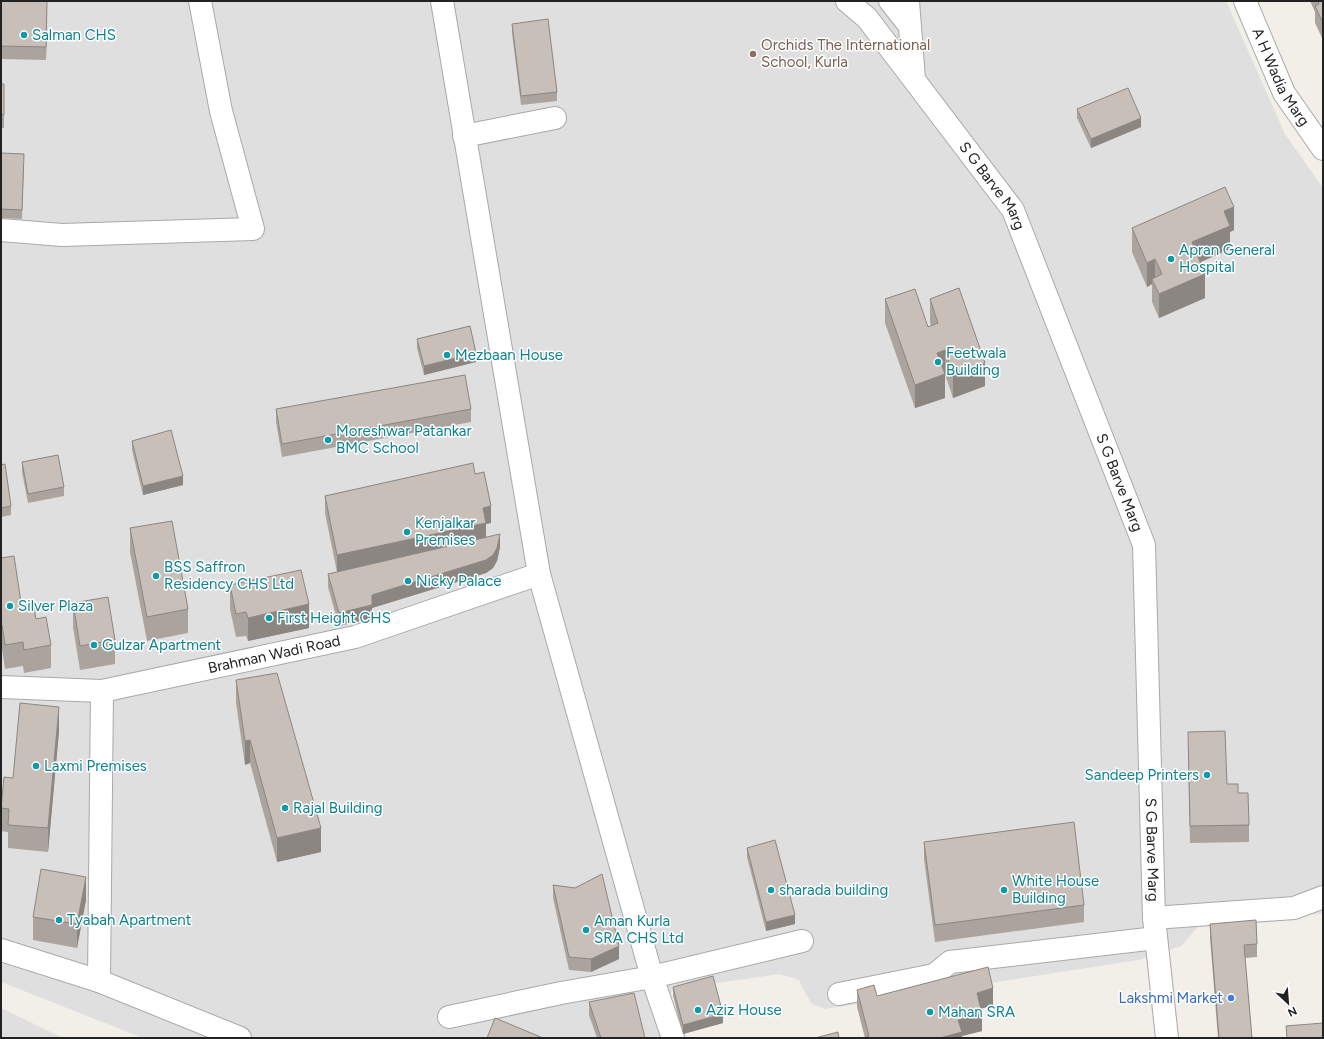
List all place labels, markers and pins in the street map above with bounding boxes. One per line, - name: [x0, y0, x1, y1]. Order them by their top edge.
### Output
- place label: Salman CHS: [32, 26, 116, 44]
- marker: Salman CHS: [19, 30, 29, 40]
- place label: Orchids The International School, Kurla: [761, 36, 930, 71]
- marker: Orchids The International School, Kurla: [748, 49, 758, 59]
- place label: Apran General Hospital: [1179, 241, 1275, 276]
- marker: Apran General Hospital: [1166, 254, 1176, 264]
- place label: Feetwala Building: [946, 344, 1006, 379]
- place label: Mezbaan House: [455, 346, 563, 364]
- marker: Mezbaan House: [442, 350, 452, 360]
- marker: Feetwala Building: [933, 357, 943, 367]
- place label: Moreshwar Patankar BMC School: [336, 422, 472, 457]
- marker: Moreshwar Patankar BMC School: [323, 435, 333, 445]
- place label: Kenjalkar Premises: [415, 514, 475, 549]
- marker: Kenjalkar Premises: [402, 527, 412, 537]
- place label: BSS Saffron Residency CHS Ltd: [164, 558, 294, 593]
- marker: BSS Saffron Residency CHS Ltd: [151, 571, 161, 581]
- place label: Nicky Palace: [416, 572, 502, 590]
- marker: Nicky Palace: [403, 576, 413, 586]
- place label: Silver Plaza: [18, 597, 93, 615]
- marker: Silver Plaza: [5, 601, 15, 611]
- place label: First Height CHS: [277, 609, 391, 627]
- marker: First Height CHS: [264, 613, 274, 623]
- place label: Gulzar Apartment: [102, 636, 222, 654]
- marker: Gulzar Apartment: [89, 640, 99, 650]
- place label: Laxmi Premises: [44, 757, 147, 775]
- marker: Laxmi Premises: [31, 761, 41, 771]
- place label: Sandeep Printers: [1085, 766, 1199, 784]
- marker: Sandeep Printers: [1202, 770, 1212, 780]
- place label: Rajal Building: [293, 799, 383, 817]
- marker: Rajal Building: [280, 803, 290, 813]
- place label: White House Building: [1012, 872, 1099, 907]
- place label: sharada building: [779, 881, 888, 899]
- marker: sharada building: [766, 885, 776, 895]
- marker: White House Building: [999, 885, 1009, 895]
- place label: Tyabah Apartment: [67, 911, 192, 929]
- place label: Aman Kurla SRA CHS Ltd: [594, 912, 684, 947]
- marker: Tyabah Apartment: [54, 915, 64, 925]
- marker: Aman Kurla SRA CHS Ltd: [581, 925, 591, 935]
- place label: Lakshmi Market: [1119, 989, 1223, 1007]
- marker: Lakshmi Market: [1226, 993, 1236, 1003]
- place label: Aziz House: [706, 1001, 782, 1019]
- place label: Mahan SRA: [938, 1003, 1015, 1021]
- marker: Aziz House: [693, 1005, 703, 1015]
- marker: Mahan SRA: [925, 1007, 935, 1017]

